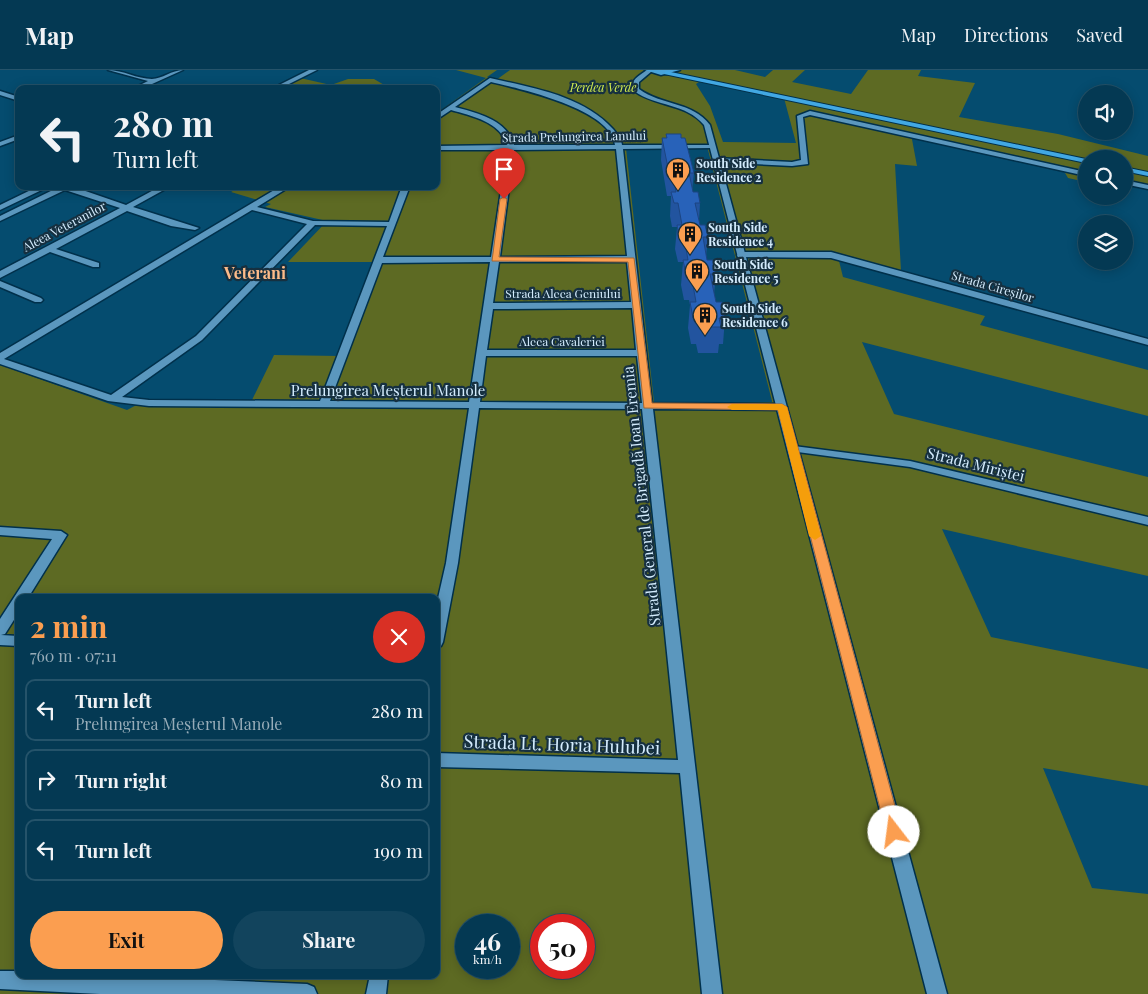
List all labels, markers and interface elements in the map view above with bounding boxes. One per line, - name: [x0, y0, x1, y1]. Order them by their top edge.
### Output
- text: Map: [25, 19, 74, 51]
- text: Map: [901, 23, 936, 47]
- text: Directions: [964, 23, 1048, 47]
- text: Saved: [1076, 23, 1123, 47]
- park label: Perdea Verde: [569, 79, 636, 95]
- map controls: [1078, 85, 1133, 270]
- button: sound: [1078, 85, 1133, 140]
- text: 280 m: [113, 99, 213, 146]
- icon: left: [30, 105, 95, 170]
- street label: Strada Prelungirea Lanului: [502, 127, 647, 145]
- text: Turn left: [113, 144, 198, 174]
- pin: [483, 148, 525, 199]
- button: search: [1078, 150, 1133, 205]
- icon: arrive: [490, 155, 518, 183]
- place label: South Side Residence 2: [696, 155, 761, 185]
- building icon: South Side Residence 2: [665, 157, 691, 191]
- street label: Aleea Veteranilor: [19, 197, 109, 255]
- button: layers: [1078, 215, 1133, 270]
- place label: South Side Residence 4: [708, 219, 773, 249]
- building icon: South Side Residence 4: [677, 221, 703, 255]
- place label: South Side Residence 5: [714, 256, 779, 286]
- building icon: South Side Residence 5: [684, 258, 710, 292]
- district label: Veterani: [223, 262, 286, 283]
- street label: Strada Cireșilor: [950, 267, 1037, 306]
- street label: Strada Aleea Geniului: [505, 285, 621, 301]
- place label: South Side Residence 6: [722, 300, 788, 330]
- building icon: South Side Residence 6: [692, 302, 718, 336]
- street label: Aleea Cavaleriei: [518, 333, 605, 349]
- street label: Strada General de Brigadă Ioan Eremia: [617, 365, 665, 627]
- street label: Prelungirea Meșterul Manole: [291, 380, 485, 400]
- street label: Strada Miriștei: [925, 442, 1027, 486]
- text: 2 min: [30, 606, 107, 646]
- button: close: [373, 611, 425, 663]
- text: 760 m · 07:11: [30, 645, 117, 666]
- text: Turn left: [75, 687, 152, 713]
- icon: left: [32, 696, 60, 724]
- text: 280 m: [371, 697, 423, 723]
- text: Prelungirea Meșterul Manole: [75, 713, 282, 734]
- street label: Strada Lt. Horia Hulubei: [463, 729, 661, 759]
- icon: right: [32, 766, 60, 794]
- text: Turn right: [75, 767, 167, 793]
- text: 80 m: [380, 767, 423, 793]
- position arrow: [867, 805, 919, 857]
- icon: left: [32, 836, 60, 864]
- text: Turn left: [75, 837, 152, 863]
- text: 190 m: [373, 837, 423, 863]
- button: Exit: [30, 911, 223, 969]
- button: Share: [233, 911, 425, 969]
- speed limit sign: 50: [530, 914, 595, 979]
- text: 46: [474, 924, 501, 957]
- text: km/h: [473, 951, 502, 967]

